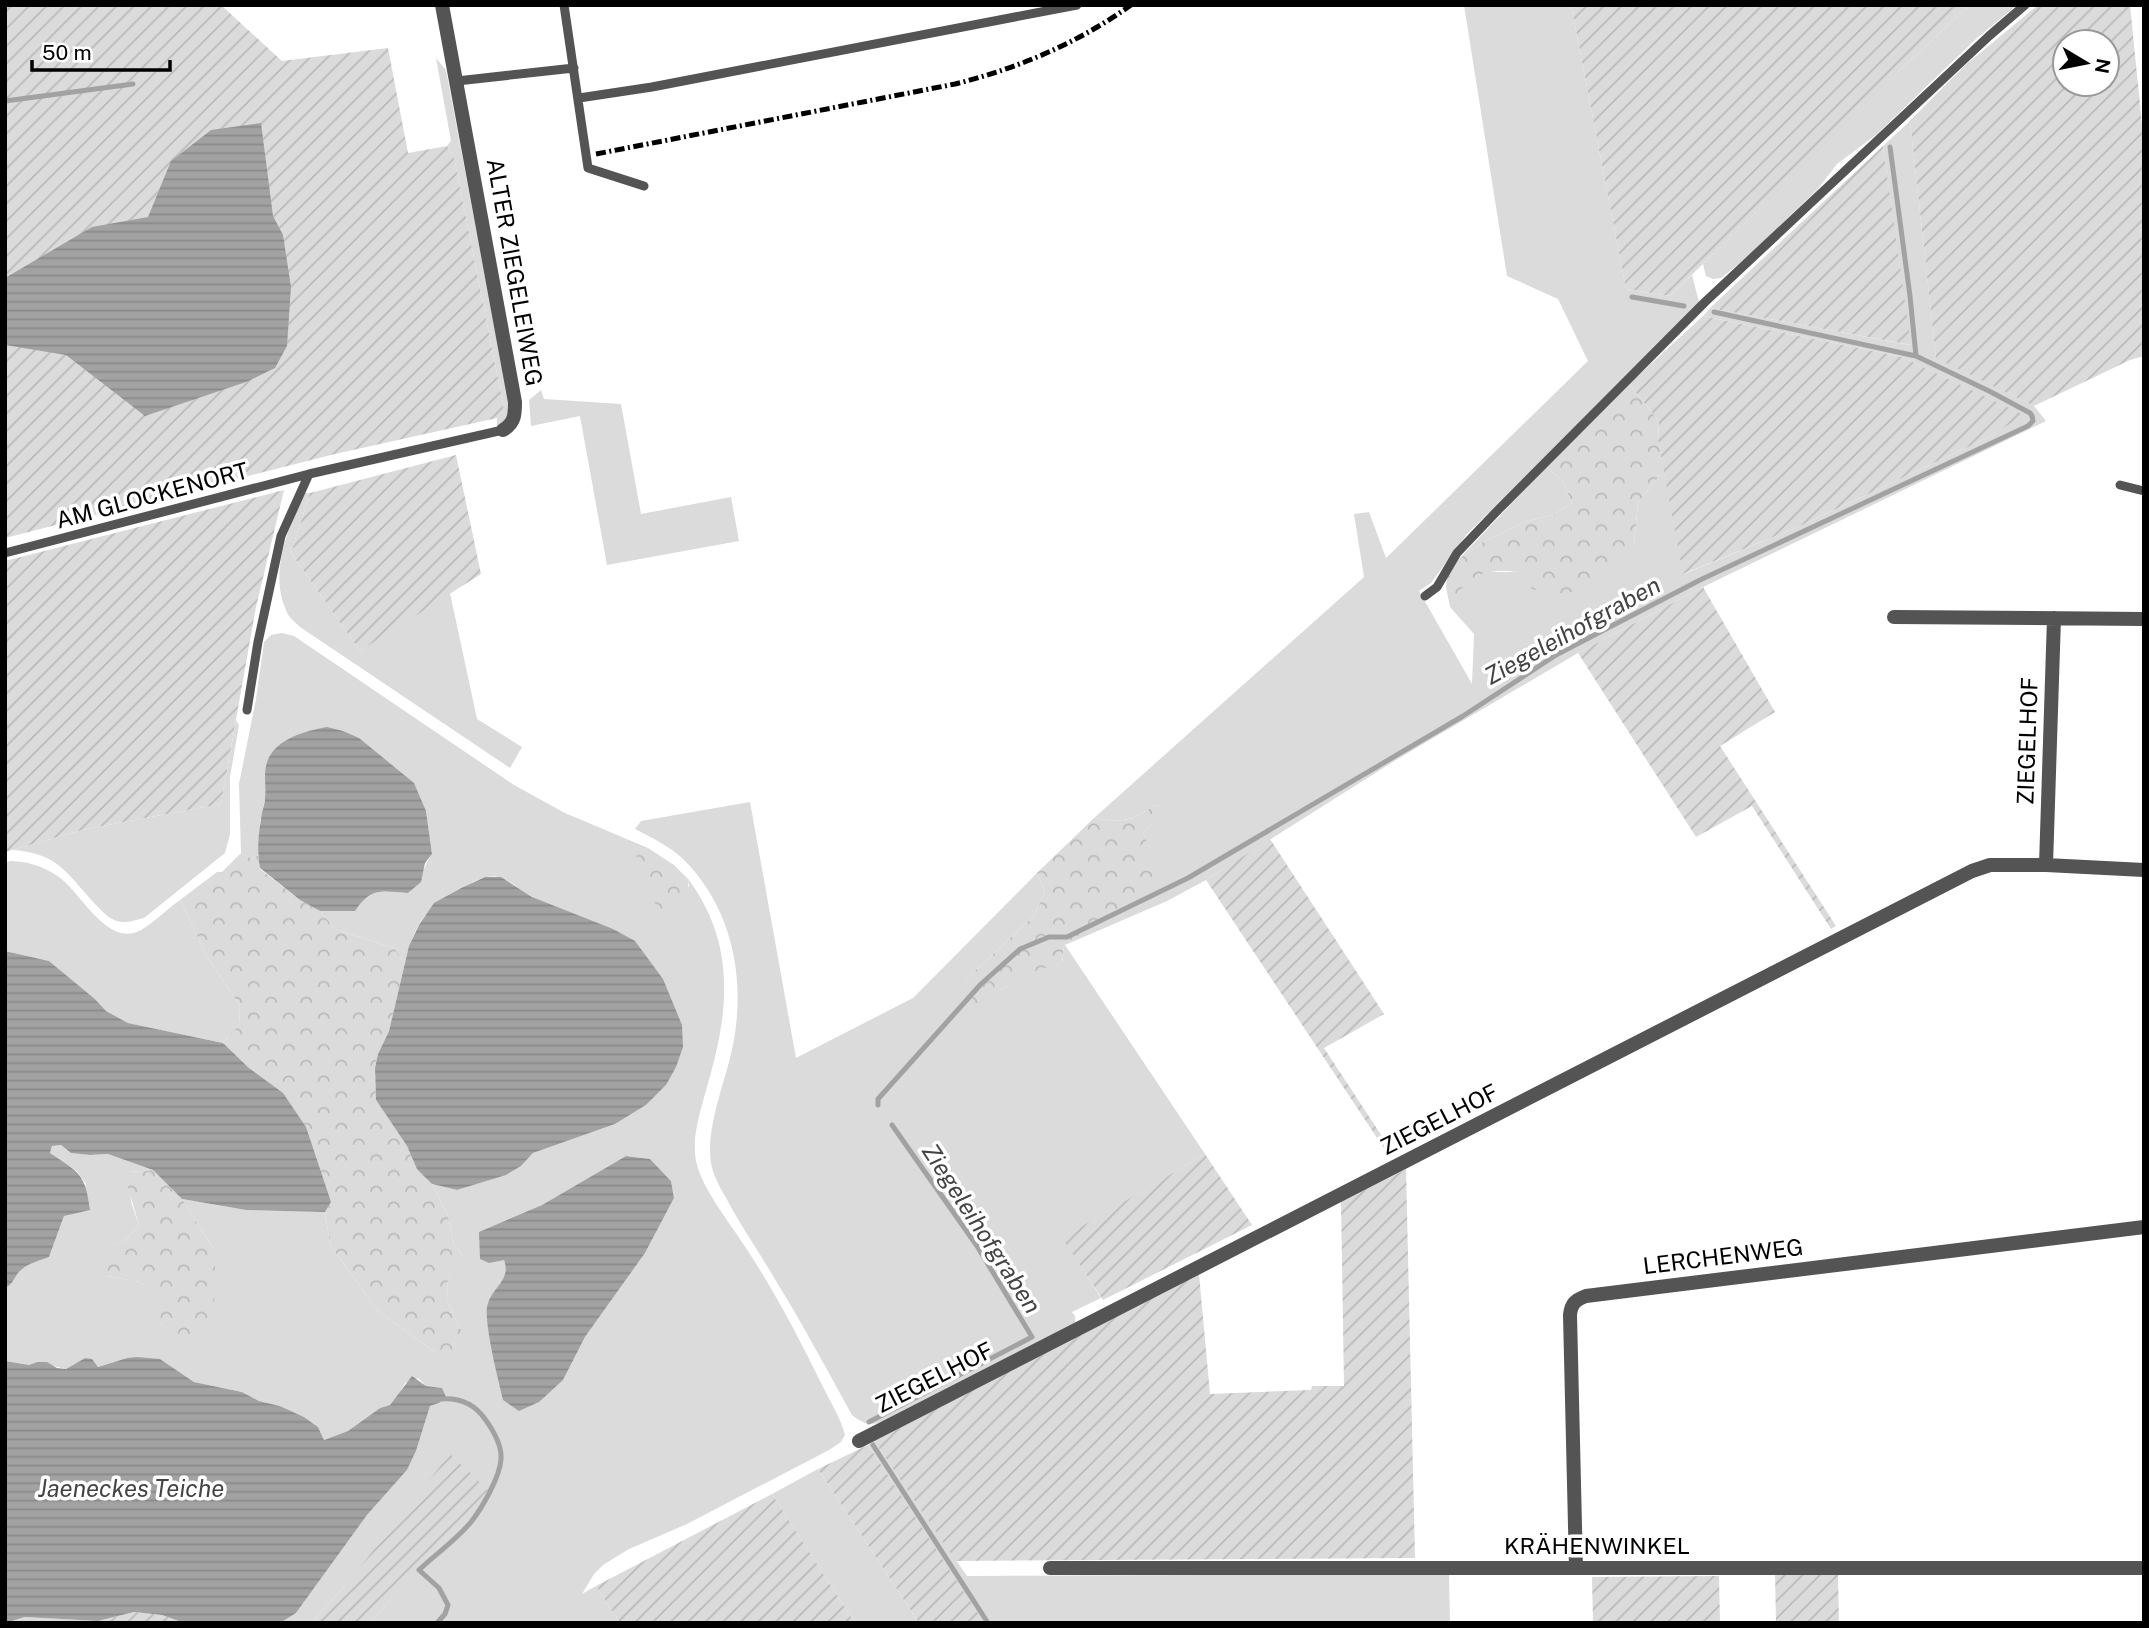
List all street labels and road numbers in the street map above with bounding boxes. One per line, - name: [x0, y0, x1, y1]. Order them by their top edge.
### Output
- street label: ALTER ZIEGELEIWEG: [482, 156, 548, 388]
- street label: AM GLOCKENORT: [53, 456, 251, 534]
- street label: ZIEGELHOF: [2011, 677, 2043, 805]
- street label: ZIEGELHOF: [1376, 1078, 1502, 1160]
- street label: LERCHENWEG: [1641, 1233, 1805, 1279]
- street label: ZIEGELHOF: [871, 1336, 997, 1418]
- street label: KRÄHENWINKEL: [1504, 1532, 1690, 1559]

